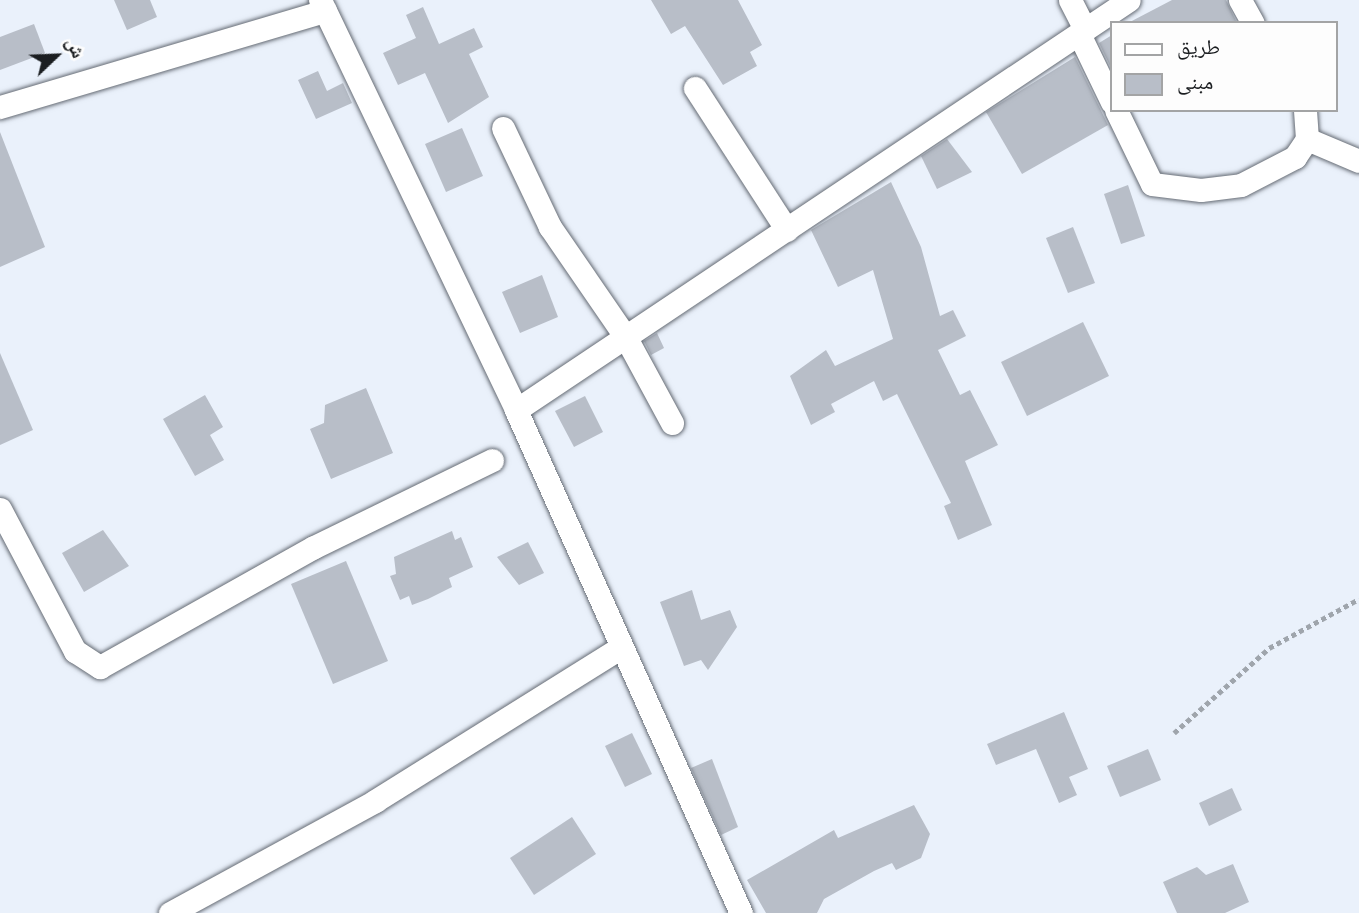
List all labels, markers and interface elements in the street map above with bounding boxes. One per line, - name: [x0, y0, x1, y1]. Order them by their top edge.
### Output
- north arrow: [21, 21, 91, 91]
- legend: [1110, 21, 1338, 112]
- text: ش: [61, 34, 90, 61]
- text: طريق: [1177, 34, 1220, 59]
- text: مبنى: [1177, 69, 1213, 94]

